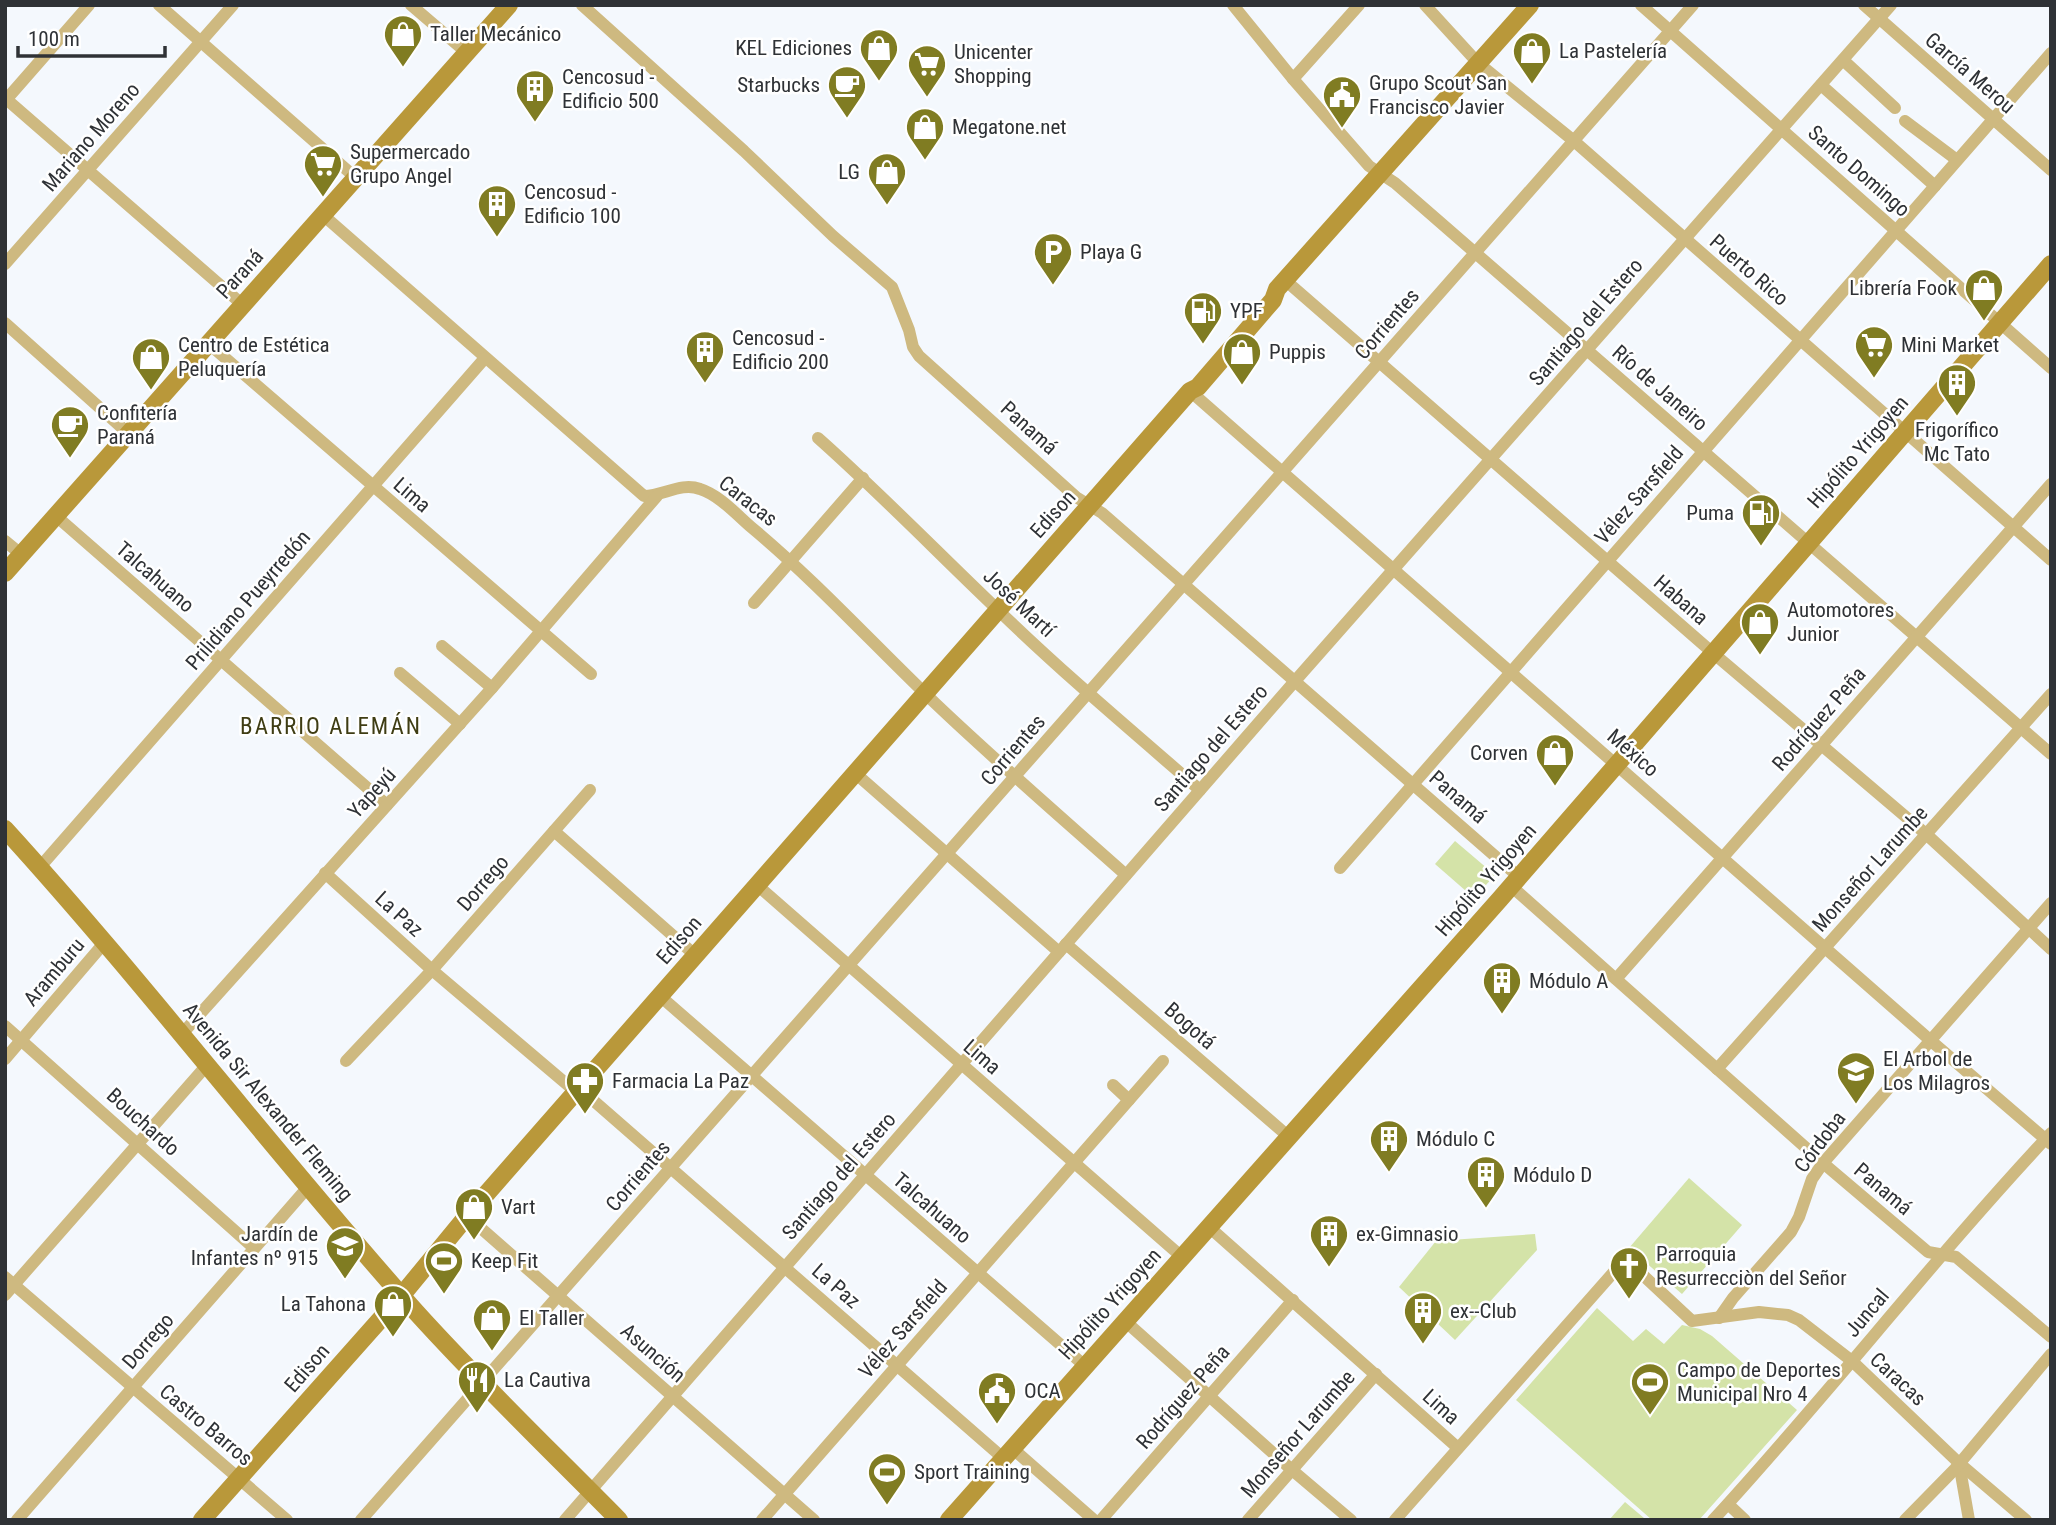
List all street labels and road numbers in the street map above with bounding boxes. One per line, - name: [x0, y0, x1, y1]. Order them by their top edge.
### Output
- street label: García Merou: [1920, 28, 2020, 118]
- street label: Mariano Moreno: [37, 78, 145, 196]
- street label: Santo Domingo: [1803, 120, 1915, 222]
- street label: Puerto Rico: [1705, 229, 1793, 311]
- street label: Paraná: [212, 244, 268, 304]
- street label: Santiago del Estero: [1524, 254, 1648, 390]
- street label: Corrientes: [1350, 284, 1424, 364]
- street label: Río de Janeiro: [1607, 340, 1713, 436]
- street label: Hipólito Yrigoyen: [1803, 391, 1913, 513]
- street label: Panamá: [996, 396, 1062, 460]
- street label: Vélez Sarsfield: [1590, 441, 1688, 549]
- street label: Caracas: [714, 471, 782, 531]
- street label: Lima: [389, 473, 435, 517]
- street label: Edison: [1025, 485, 1081, 543]
- street label: Prilidiano Pueyrredón: [181, 525, 315, 675]
- street label: Talcahuano: [111, 537, 199, 617]
- street label: José Martí: [978, 564, 1060, 643]
- street label: Habana: [1649, 570, 1713, 630]
- street label: Rodríguez Peña: [1767, 662, 1871, 776]
- street label: Santiago del Estero: [1149, 680, 1273, 816]
- street label: Corrientes: [976, 710, 1050, 790]
- street label: México: [1602, 724, 1664, 782]
- street label: Yapeyú: [343, 763, 401, 823]
- street label: Panamá: [1425, 766, 1491, 828]
- street label: Monseñor Larumbe: [1807, 801, 1933, 937]
- street label: Hipólito Yrigoyen: [1431, 819, 1541, 941]
- street label: Dorrego: [452, 850, 514, 916]
- street label: La Paz: [370, 886, 428, 942]
- street label: Edison: [652, 911, 706, 969]
- street label: Aramburu: [19, 933, 89, 1011]
- street label: Avenida Sir Alexander Fleming: [178, 998, 358, 1206]
- street label: Bogotá: [1160, 998, 1220, 1054]
- street label: Lima: [959, 1035, 1005, 1079]
- street label: Bouchardo: [102, 1083, 184, 1161]
- street label: Córdoba: [1789, 1107, 1851, 1177]
- street label: Santiago del Estero: [777, 1108, 901, 1244]
- street label: Corrientes: [601, 1136, 675, 1216]
- street label: Panamá: [1849, 1158, 1917, 1220]
- street label: Talcahuano: [888, 1168, 976, 1248]
- street label: Hipólito Yrigoyen: [1054, 1244, 1166, 1364]
- street label: La Paz: [807, 1259, 865, 1313]
- street label: Vélez Sarsfield: [854, 1275, 952, 1383]
- street label: Juncal: [1840, 1284, 1894, 1342]
- street label: Dorrego: [117, 1308, 179, 1374]
- street label: Asunción: [616, 1319, 690, 1387]
- street label: Edison: [280, 1339, 334, 1397]
- street label: Rodríguez Peña: [1131, 1340, 1235, 1454]
- street label: Caracas: [1865, 1347, 1931, 1411]
- street label: Monseñor Larumbe: [1236, 1365, 1360, 1502]
- street label: Castro Barros: [155, 1379, 257, 1471]
- street label: Lima: [1418, 1384, 1464, 1430]

